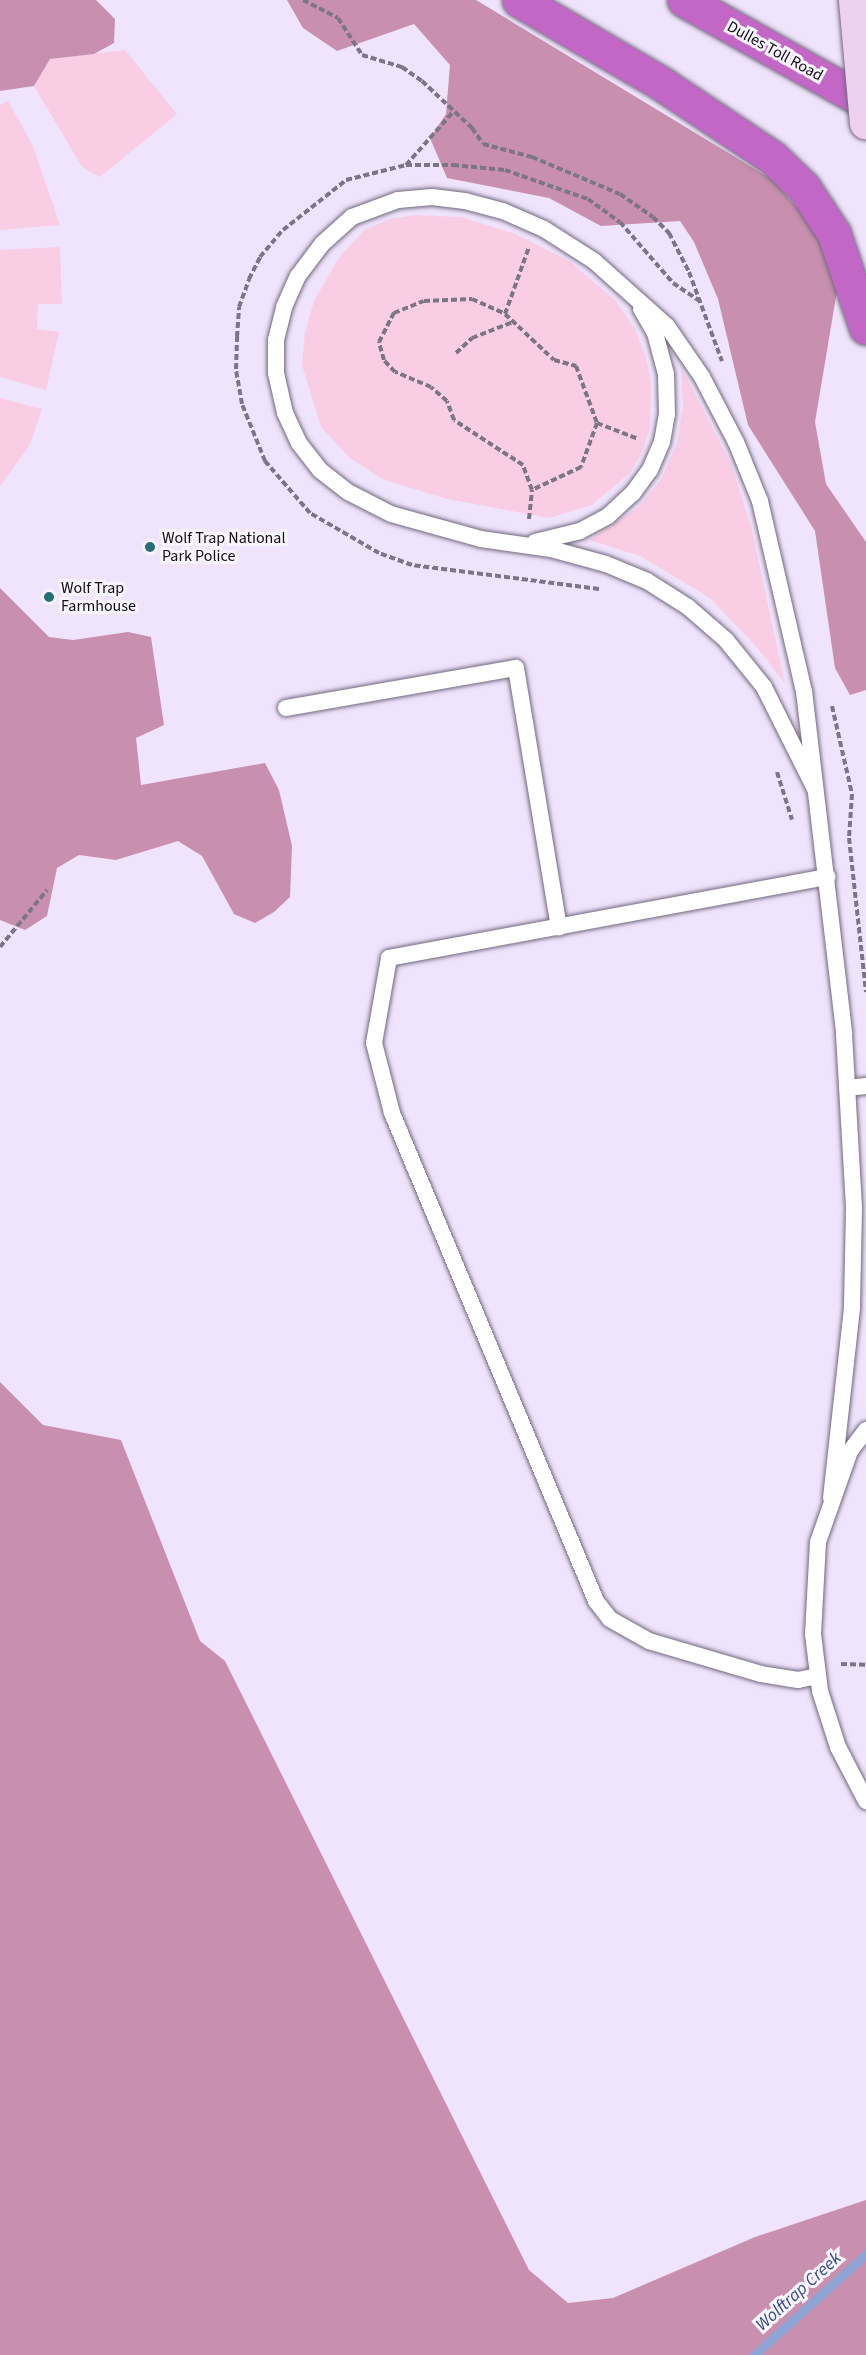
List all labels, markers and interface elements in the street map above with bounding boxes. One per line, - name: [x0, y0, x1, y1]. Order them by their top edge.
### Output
- street label: Dulles Toll Road: [724, 17, 826, 85]
- place label: Wolf Trap National Park Police: [162, 528, 285, 566]
- marker: Wolf Trap National Park Police: [143, 540, 157, 554]
- place label: Wolf Trap Farmhouse: [61, 578, 136, 616]
- marker: Wolf Trap Farmhouse: [42, 590, 56, 604]
- water label: Wolftrap Creek: [752, 2248, 846, 2336]

